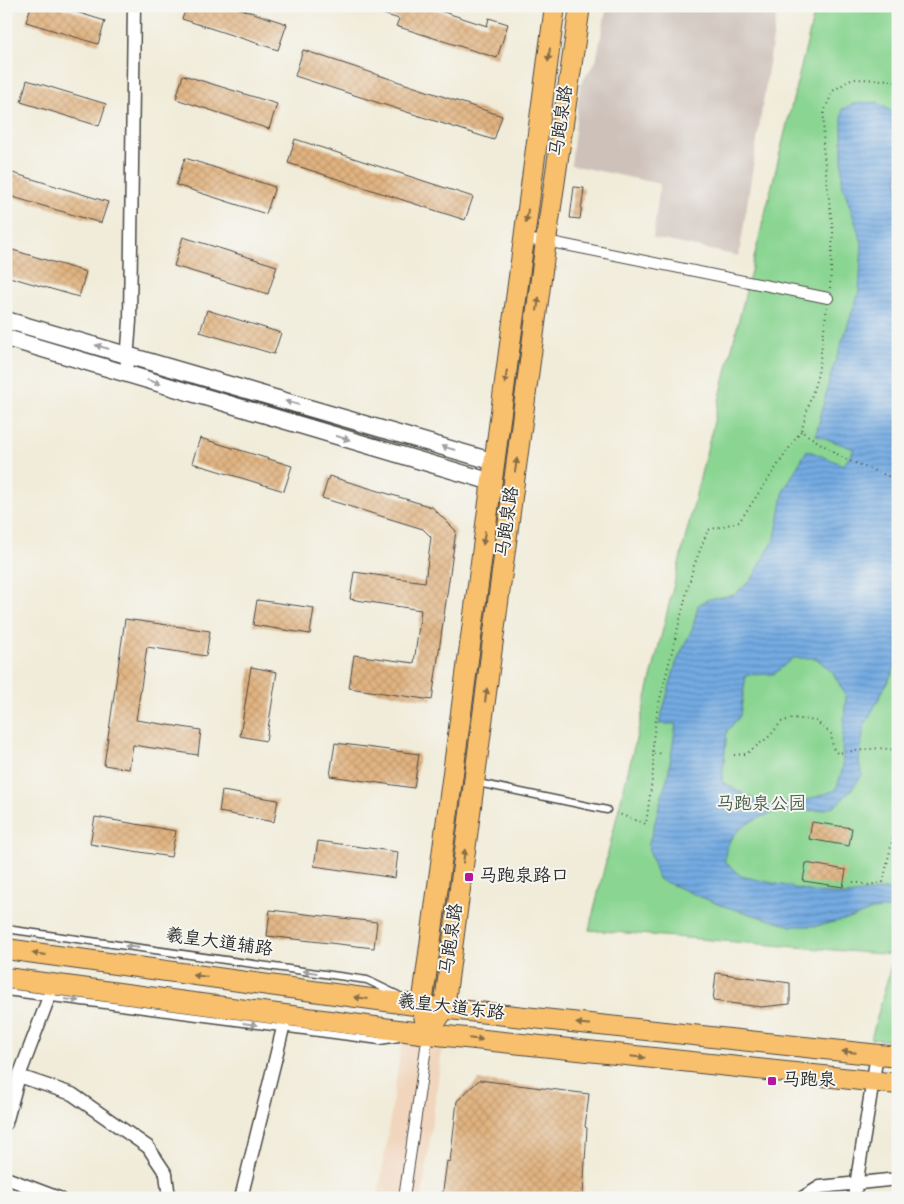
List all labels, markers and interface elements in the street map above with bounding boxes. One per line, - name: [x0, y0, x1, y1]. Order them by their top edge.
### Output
- one-way arrow: [545, 47, 553, 63]
- street label: 马跑泉路: [546, 84, 580, 158]
- one-way arrow: [523, 208, 531, 224]
- one-way arrow: [534, 295, 542, 311]
- one-way arrow: [94, 343, 109, 351]
- one-way arrow: [502, 369, 510, 385]
- one-way arrow: [146, 378, 161, 386]
- one-way arrow: [284, 398, 299, 406]
- one-way arrow: [336, 434, 351, 442]
- one-way arrow: [440, 444, 455, 452]
- one-way arrow: [512, 456, 520, 472]
- street label: 马跑泉路: [492, 485, 526, 559]
- one-way arrow: [480, 530, 488, 546]
- one-way arrow: [482, 687, 490, 703]
- park label: 马跑泉公园: [716, 793, 806, 818]
- one-way arrow: [460, 848, 468, 864]
- place label: 马跑泉路口: [479, 865, 569, 890]
- marker: 马跑泉路口: [463, 871, 475, 883]
- street label: 马跑泉路: [436, 902, 470, 976]
- street label: 羲皇大道辅路: [164, 924, 274, 964]
- one-way arrow: [123, 942, 139, 950]
- one-way arrow: [30, 950, 46, 958]
- one-way arrow: [302, 967, 318, 975]
- one-way arrow: [191, 972, 207, 980]
- street label: 羲皇大道东路: [396, 990, 506, 1028]
- one-way arrow: [352, 994, 368, 1002]
- one-way arrow: [64, 996, 80, 1004]
- one-way arrow: [243, 1020, 259, 1028]
- one-way arrow: [575, 1020, 591, 1028]
- one-way arrow: [468, 1035, 484, 1043]
- one-way arrow: [841, 1048, 857, 1056]
- one-way arrow: [630, 1053, 646, 1061]
- place label: 马跑泉: [782, 1069, 836, 1094]
- marker: 马跑泉: [766, 1075, 778, 1087]

